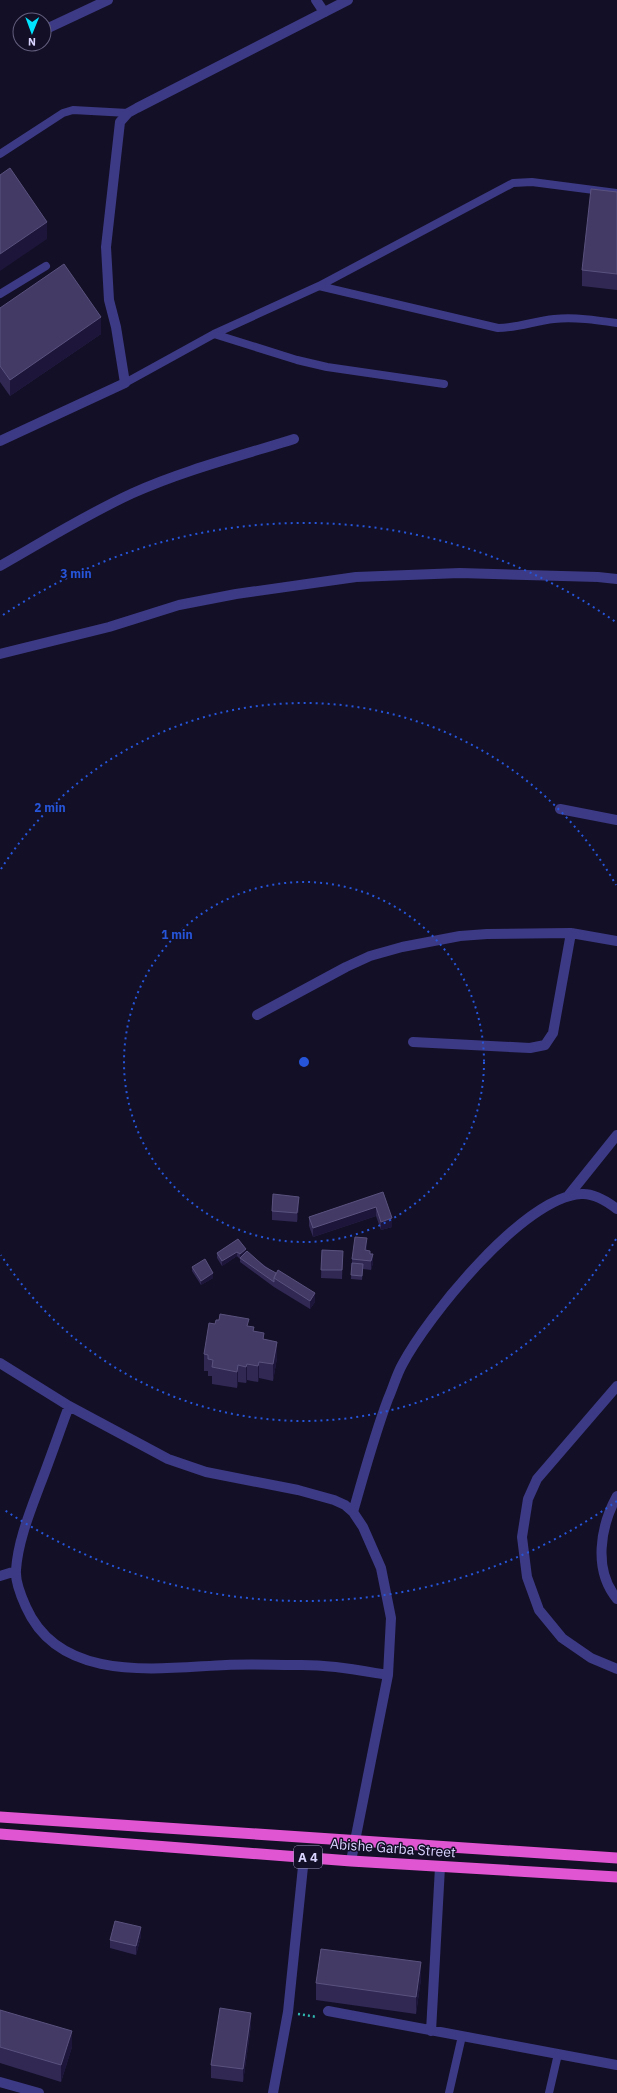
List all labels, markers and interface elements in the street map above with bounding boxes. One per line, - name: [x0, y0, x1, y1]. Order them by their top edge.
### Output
- north arrow: [12, 12, 52, 52]
- text: N: [28, 35, 36, 49]
- text: 3 min: [60, 566, 92, 581]
- text: 2 min: [34, 800, 66, 815]
- text: 1 min: [161, 927, 193, 942]
- centre of rings: [297, 1055, 311, 1069]
- street label: Abishe Garba Street: [330, 1835, 457, 1861]
- road number: A 4: [294, 1846, 322, 1868]

